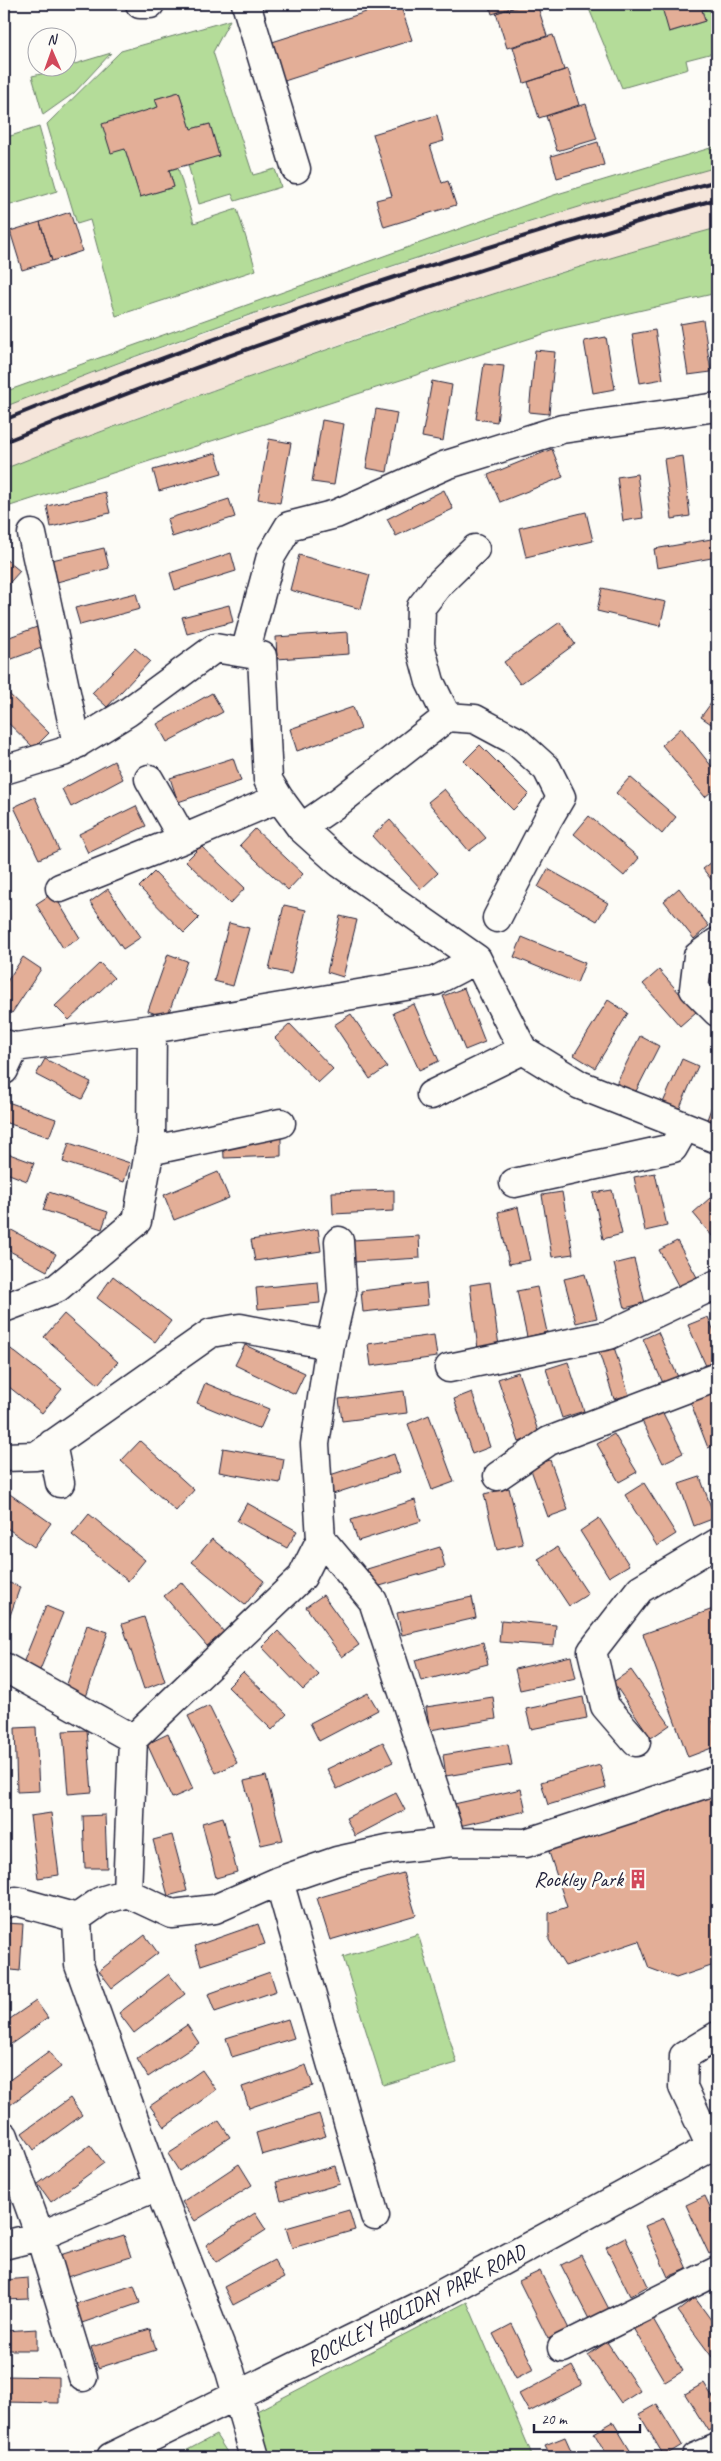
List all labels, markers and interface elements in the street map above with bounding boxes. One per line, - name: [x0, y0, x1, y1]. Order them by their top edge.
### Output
- north arrow: [28, 28, 78, 78]
- text: N: [47, 31, 59, 48]
- place label: Rockley Park: [534, 1866, 624, 1892]
- building icon: Rockley Park: [627, 1868, 649, 1890]
- street label: ROCKLEY HOLIDAY PARK ROAD: [302, 2238, 531, 2372]
- scale bar: [534, 2401, 640, 2433]
- text: 20 m: [541, 2410, 568, 2429]

